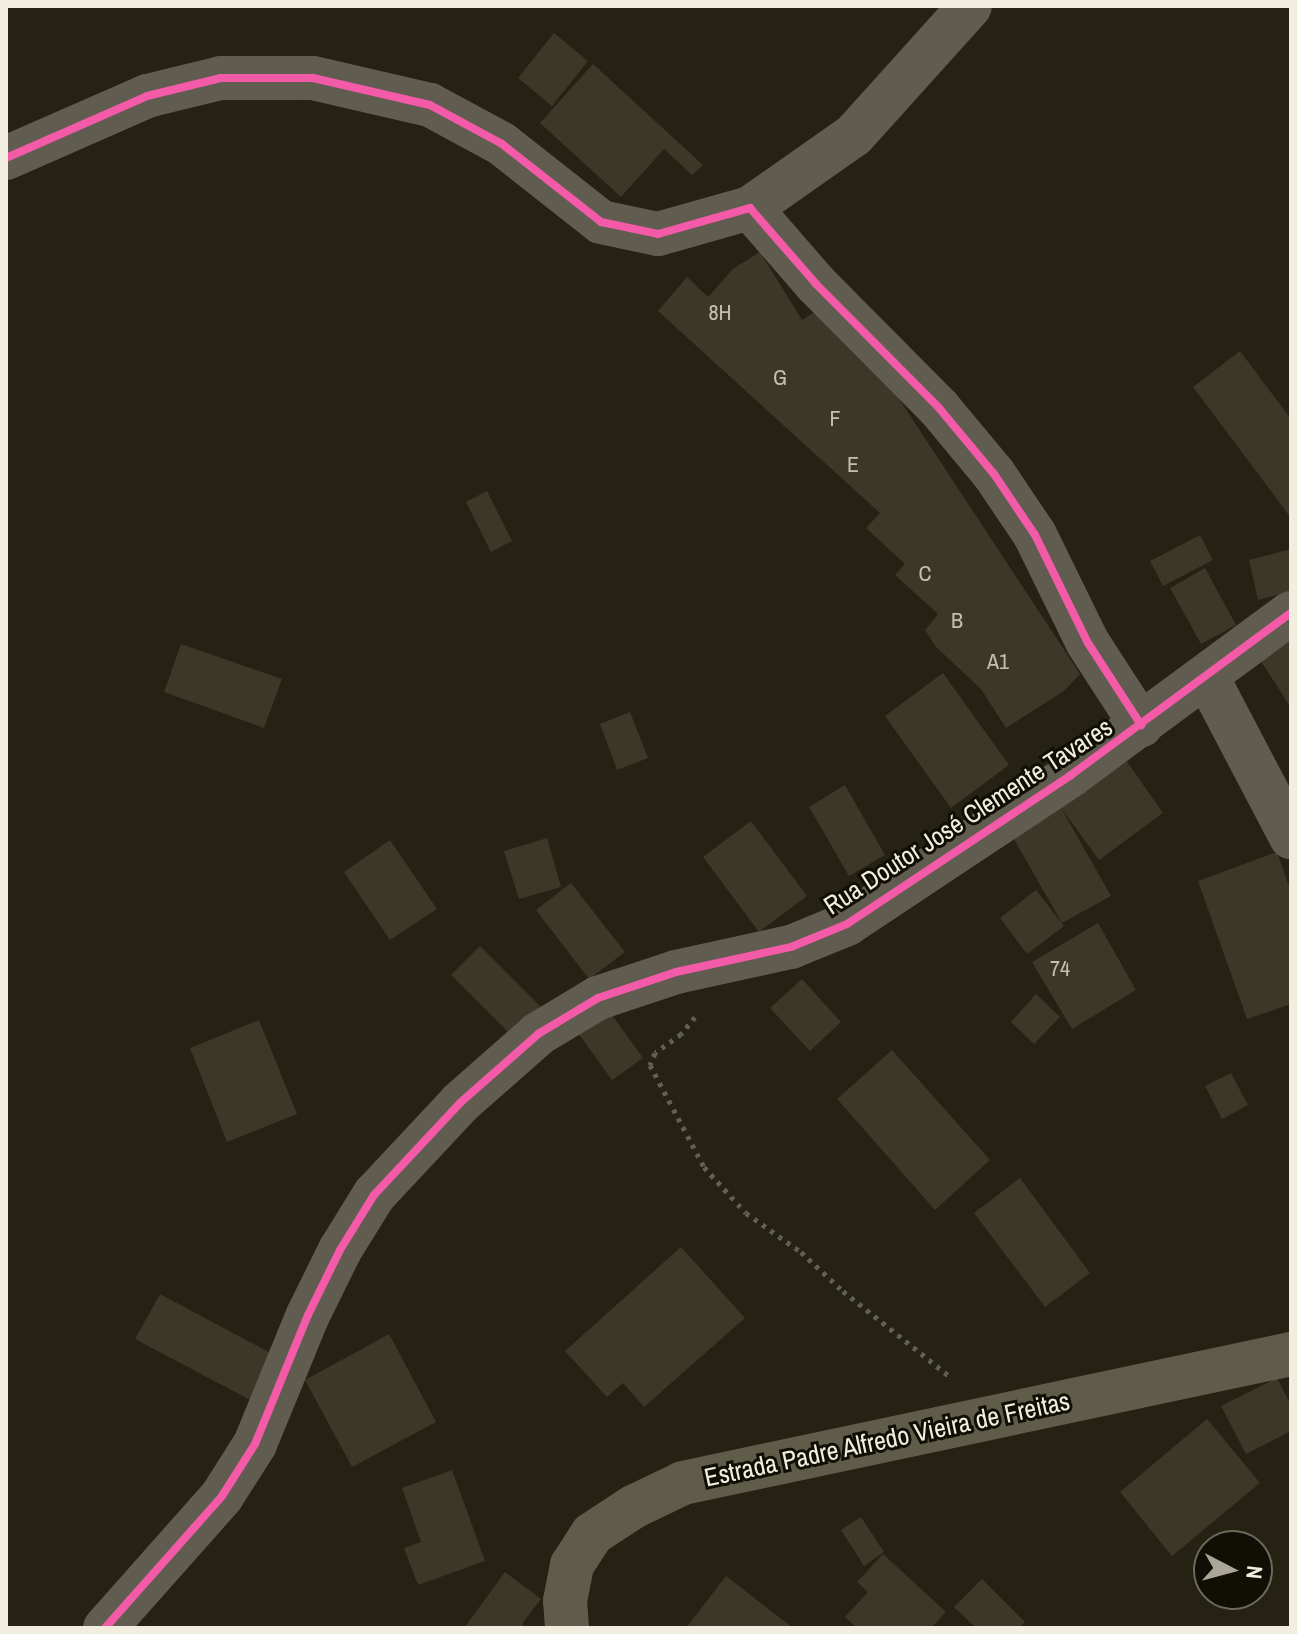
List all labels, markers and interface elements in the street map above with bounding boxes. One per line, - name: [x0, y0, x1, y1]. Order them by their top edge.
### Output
- house number: 8H: [708, 300, 732, 326]
- house number: G: [773, 365, 787, 391]
- house number: F: [829, 406, 841, 432]
- house number: E: [847, 452, 859, 478]
- house number: C: [918, 561, 932, 587]
- house number: B: [951, 608, 963, 634]
- house number: A1: [987, 649, 1009, 675]
- street label: Rua Doutor José Clemente Tavares: [818, 711, 1118, 921]
- house number: 74: [1050, 956, 1070, 982]
- street label: Estrada Padre Alfredo Vieira de Freitas: [701, 1385, 1073, 1493]
- north arrow: [1193, 1530, 1273, 1610]
- text: N: [1239, 1564, 1270, 1580]

